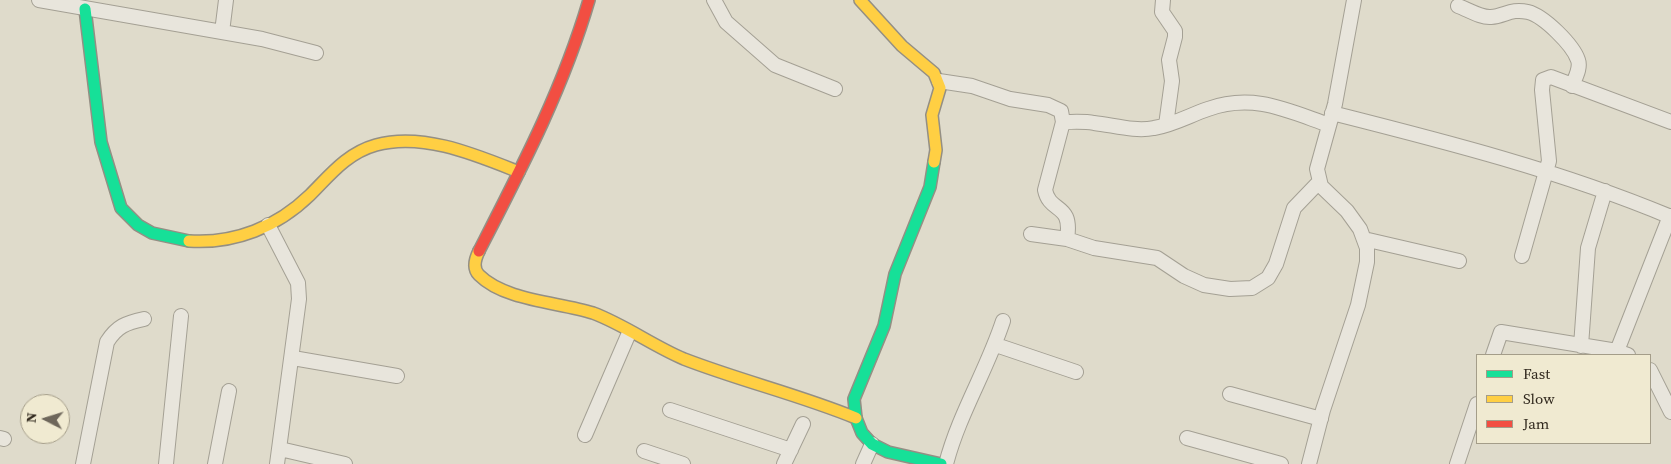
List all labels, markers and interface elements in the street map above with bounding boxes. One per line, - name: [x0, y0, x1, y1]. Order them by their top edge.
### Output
- legend: [1476, 354, 1651, 444]
- text: Fast: [1523, 363, 1550, 384]
- text: Slow: [1523, 388, 1555, 409]
- north arrow: [20, 394, 70, 444]
- text: N: [21, 412, 41, 424]
- text: Jam: [1523, 413, 1549, 434]

